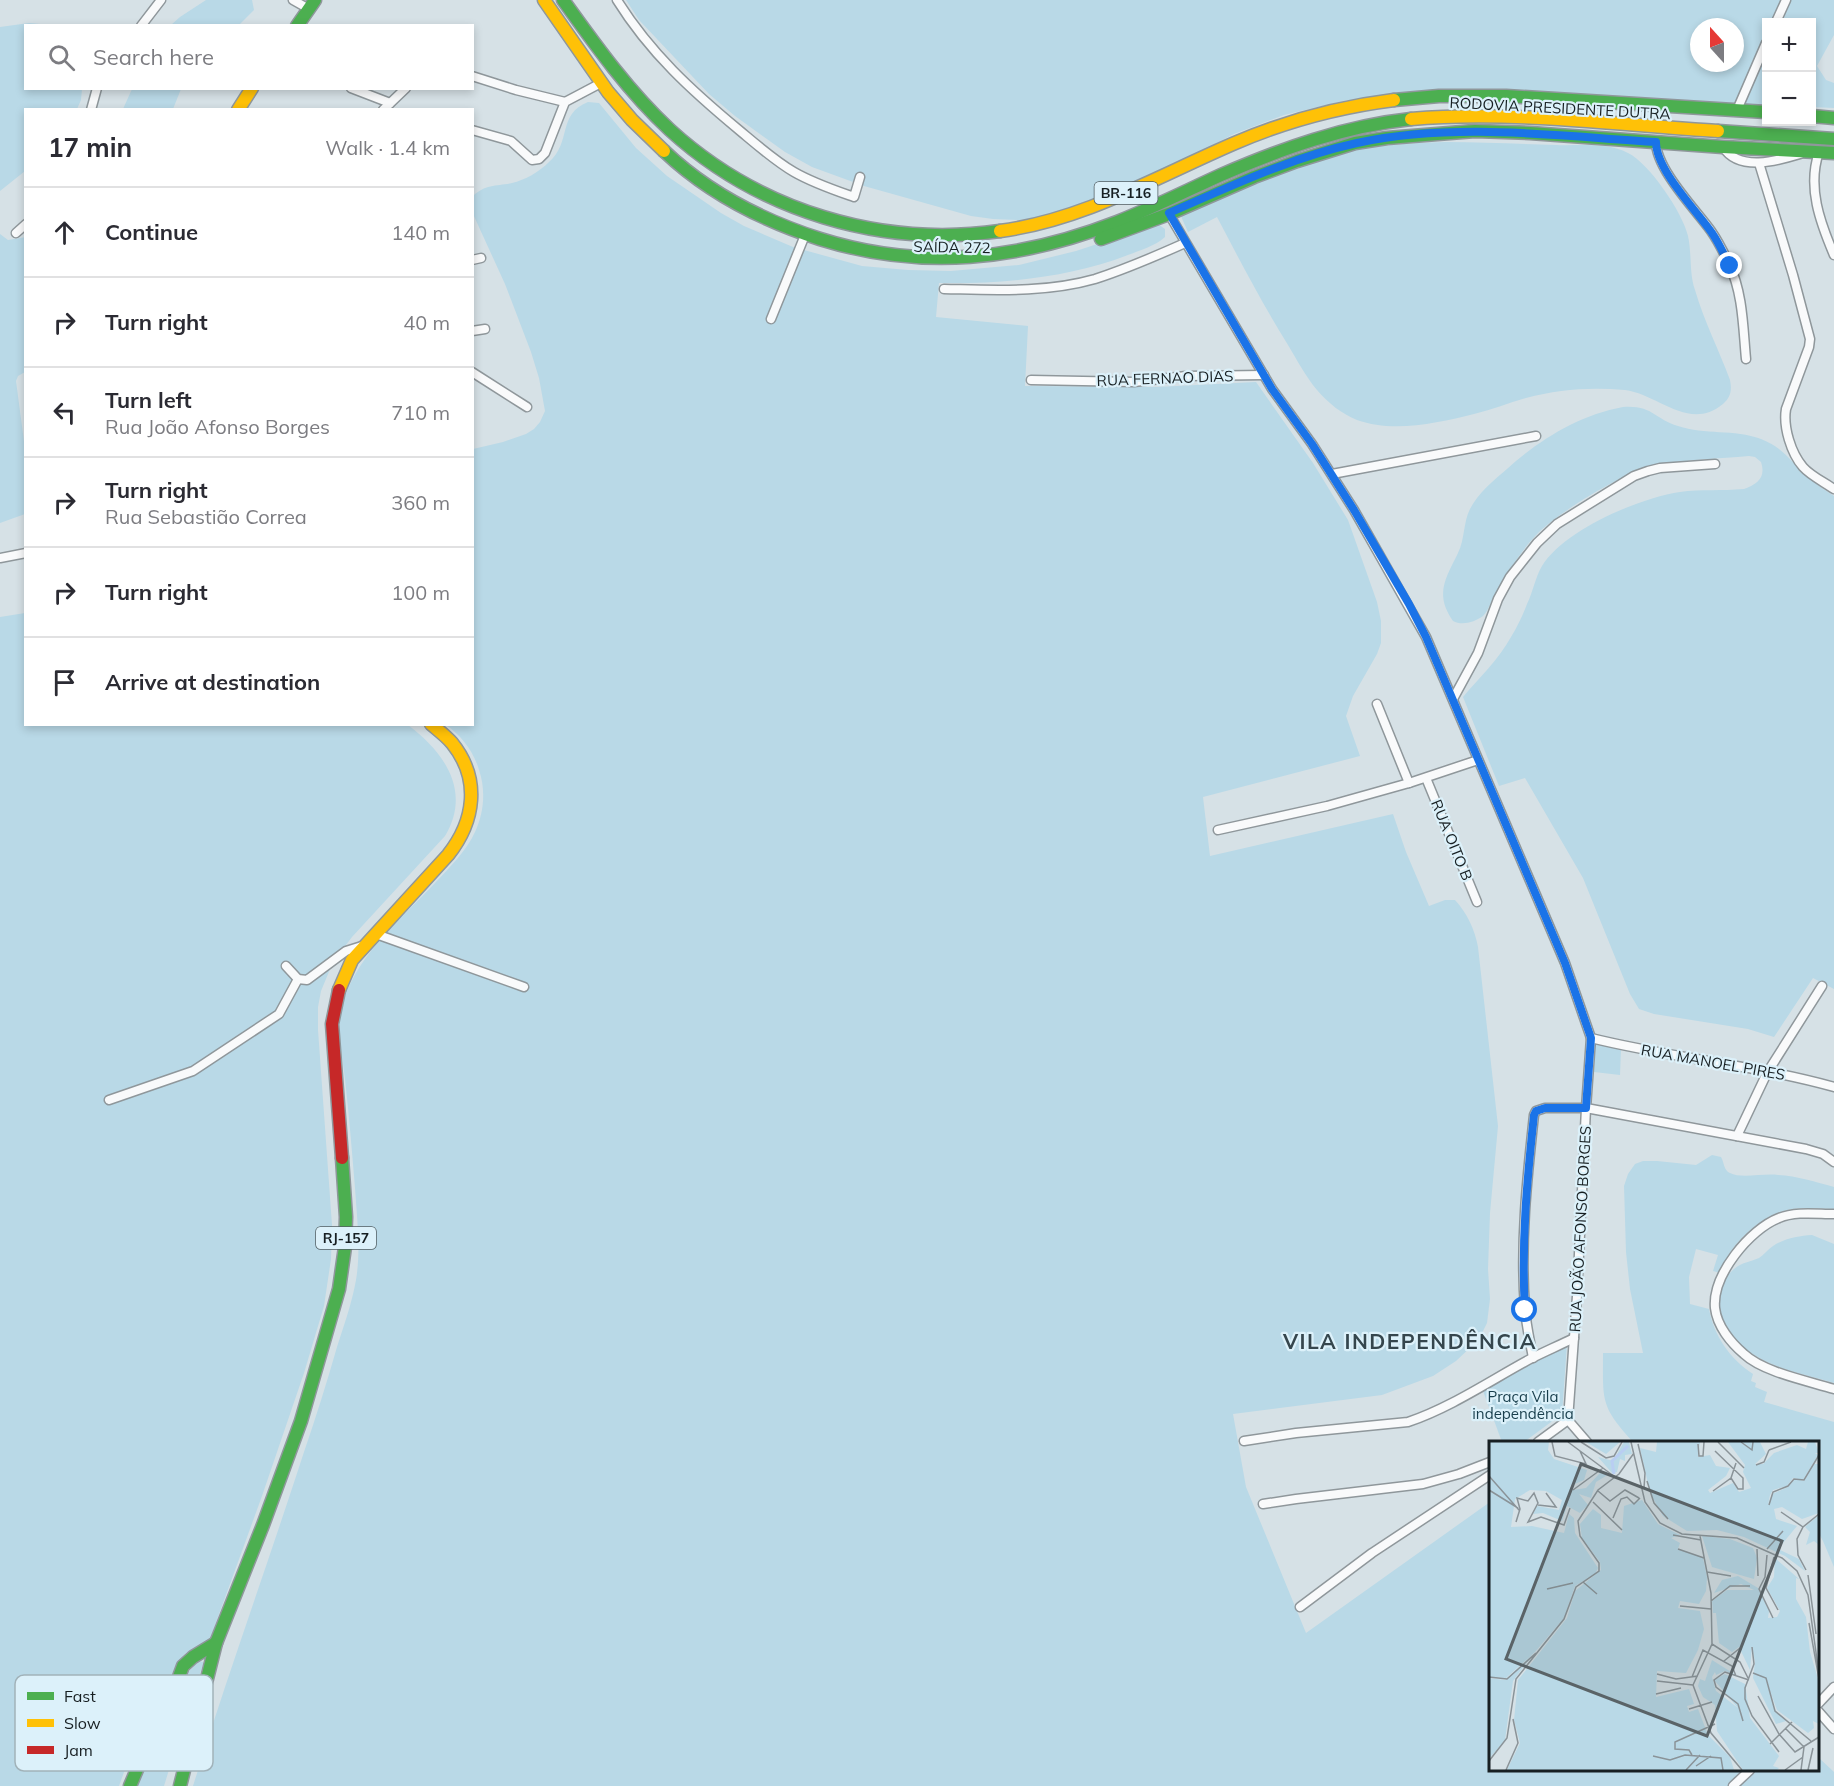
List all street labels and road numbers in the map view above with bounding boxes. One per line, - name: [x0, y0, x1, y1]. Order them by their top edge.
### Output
- street label: RODOVIA PRESIDENTE DUTRA: [1449, 93, 1671, 123]
- road number: BR-116: [1094, 182, 1158, 204]
- street label: SAÍDA 272: [913, 237, 991, 257]
- street label: RUA FERNAO DIAS: [1096, 366, 1234, 390]
- street label: RUA OITO B: [1427, 797, 1477, 883]
- street label: RUA MANOEL PIRES: [1640, 1040, 1786, 1084]
- street label: RUA JOÃO AFONSO BORGES: [1565, 1125, 1595, 1333]
- road number: RJ-157: [316, 1227, 376, 1249]

